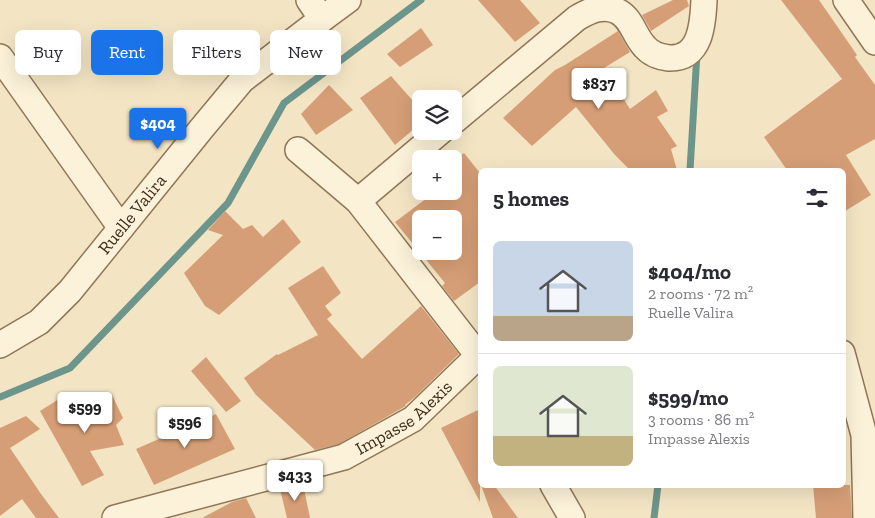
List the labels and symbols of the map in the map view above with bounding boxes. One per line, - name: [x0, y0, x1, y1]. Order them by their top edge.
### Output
- pin: $837: [569, 68, 629, 110]
- pin: $404: [128, 108, 188, 150]
- street label: Ruelle Valira: [93, 169, 171, 259]
- street label: Impasse Alexis: [352, 376, 457, 460]
- pin: $599: [55, 392, 115, 434]
- pin: $596: [155, 406, 215, 449]
- pin: $433: [265, 460, 325, 502]

